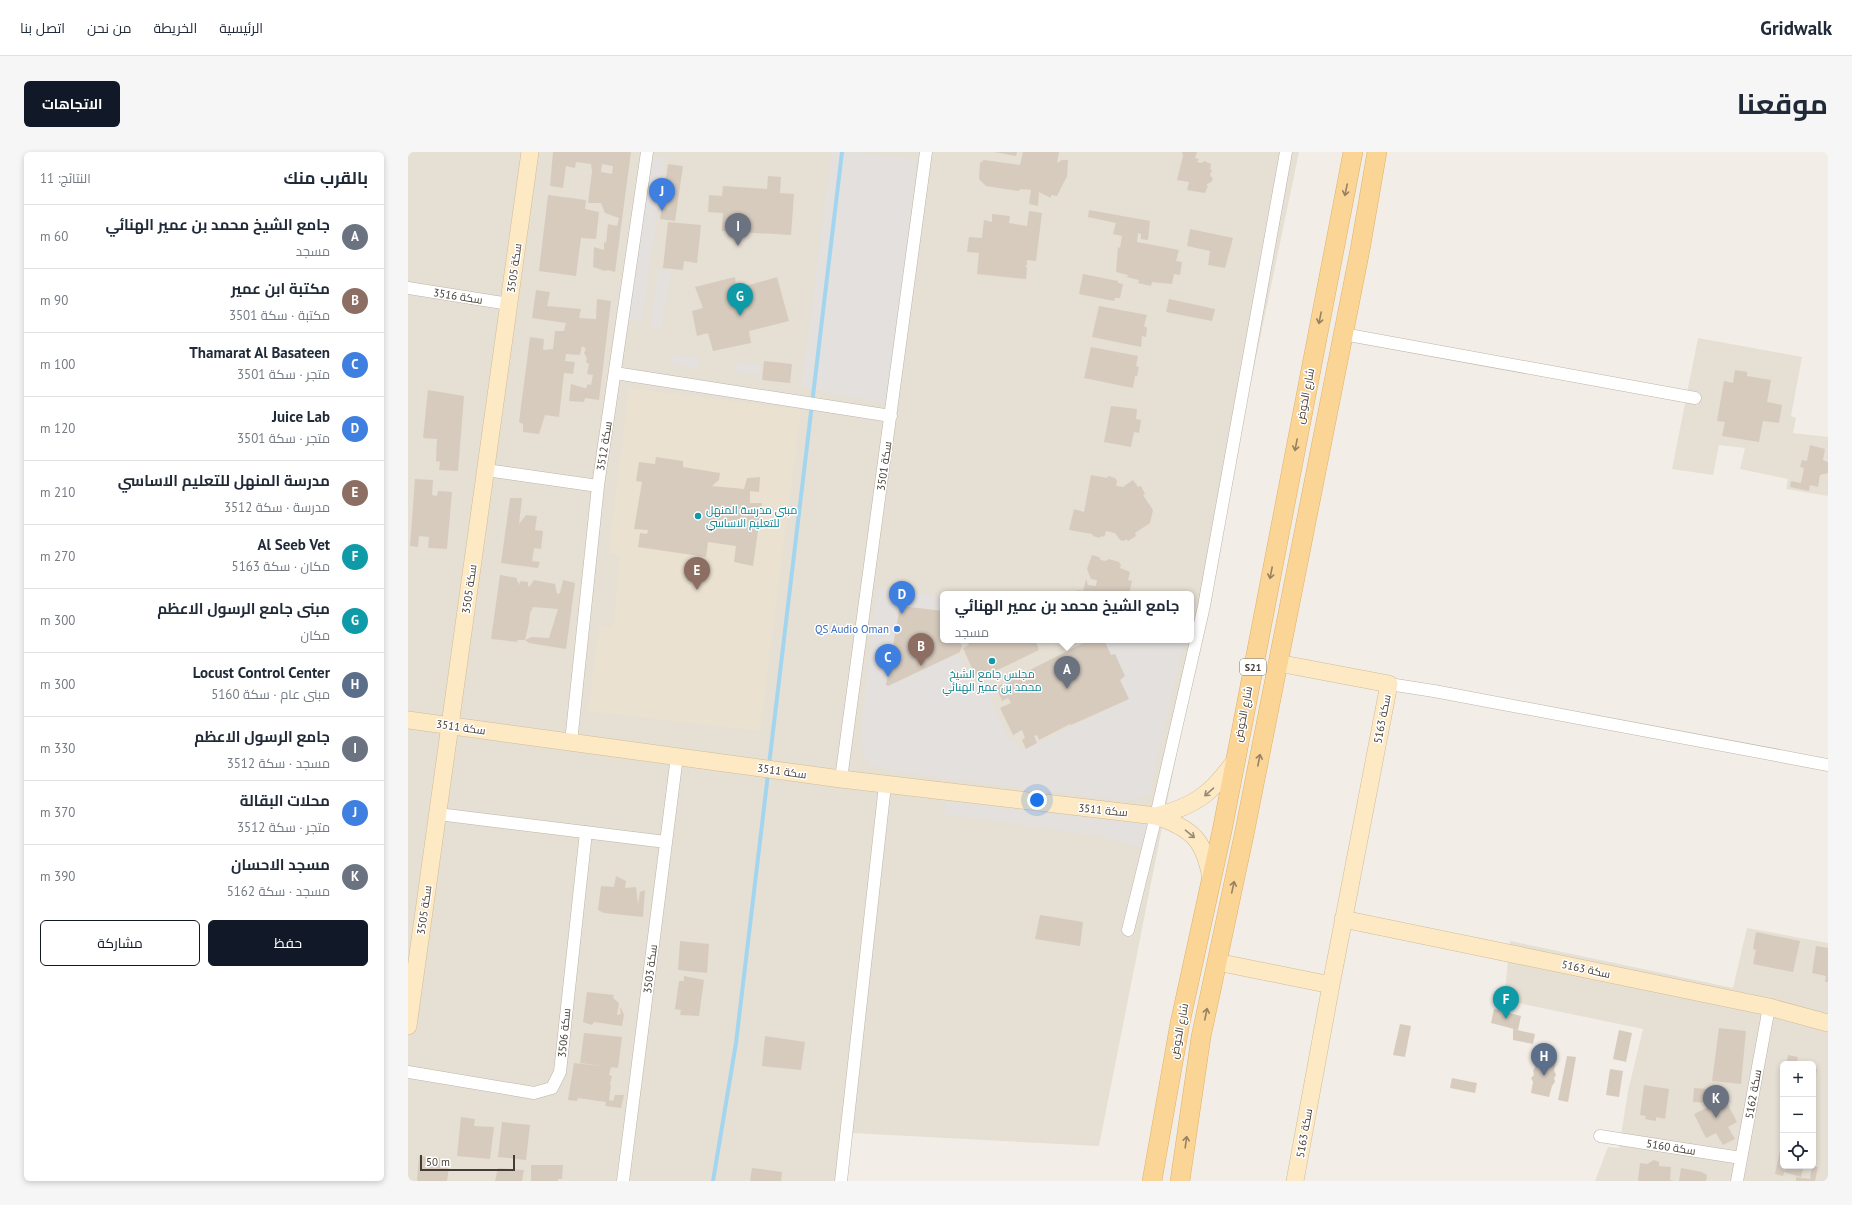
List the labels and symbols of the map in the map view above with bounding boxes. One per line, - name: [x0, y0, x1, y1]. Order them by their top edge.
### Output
- pin: J: [649, 178, 675, 211]
- one-way arrow: [1341, 183, 1349, 196]
- pin: I: [725, 213, 751, 246]
- street label: سكة 3505: [504, 242, 524, 294]
- pin: G: [727, 283, 753, 316]
- street label: سكة 3516: [432, 285, 484, 307]
- one-way arrow: [1316, 311, 1324, 324]
- street label: شارع الخوض: [1293, 367, 1318, 425]
- street label: سكة 3512: [593, 420, 615, 472]
- one-way arrow: [1291, 438, 1299, 451]
- street label: سكة 3501: [874, 440, 894, 492]
- place label: مبنى مدرسة المنهل للتعليم الاساسي: [706, 503, 797, 531]
- marker: مبنى مدرسة المنهل للتعليم الاساسي: [693, 511, 703, 521]
- pin: E: [684, 557, 710, 590]
- street label: سكة 3505: [459, 563, 479, 615]
- one-way arrow: [1266, 566, 1274, 579]
- pin: D: [889, 581, 915, 614]
- place label: QS Audio Oman: [815, 622, 889, 636]
- marker: QS Audio Oman: [892, 624, 902, 634]
- pin: B: [908, 633, 934, 666]
- pin: C: [875, 644, 901, 677]
- marker: مجلس جامع الشيخ محمد بن عمير الهنائي: [987, 656, 997, 666]
- pin: A: [1054, 656, 1080, 689]
- road number: S21: [1240, 659, 1266, 675]
- place label: مجلس جامع الشيخ محمد بن عمير الهنائي: [942, 667, 1042, 696]
- street label: شارع الخوض: [1231, 685, 1256, 743]
- street label: سكة 5163: [1370, 693, 1394, 745]
- street label: سكة 3511: [435, 717, 487, 737]
- one-way arrow: [1255, 753, 1263, 766]
- street label: سكة 3511: [756, 761, 808, 781]
- one-way arrow: [1204, 787, 1214, 796]
- your location: [1027, 790, 1047, 810]
- street label: سكة 3511: [1078, 800, 1128, 820]
- one-way arrow: [1185, 829, 1196, 838]
- one-way arrow: [1229, 881, 1237, 894]
- street label: سكة 3505: [414, 884, 434, 936]
- street label: سكة 3503: [640, 944, 660, 994]
- street label: سكة 5163: [1560, 957, 1612, 981]
- pin: F: [1493, 986, 1519, 1019]
- street label: شارع الخوض: [1167, 1002, 1192, 1060]
- street label: سكة 3506: [554, 1008, 574, 1058]
- one-way arrow: [1202, 1008, 1210, 1021]
- pin: H: [1531, 1043, 1557, 1076]
- street label: سكة 5162: [1742, 1068, 1764, 1120]
- pin: K: [1703, 1085, 1729, 1118]
- street label: سكة 5163: [1293, 1107, 1315, 1159]
- one-way arrow: [1182, 1136, 1190, 1149]
- street label: سكة 5160: [1645, 1136, 1697, 1158]
- scale bar: [420, 1153, 515, 1172]

